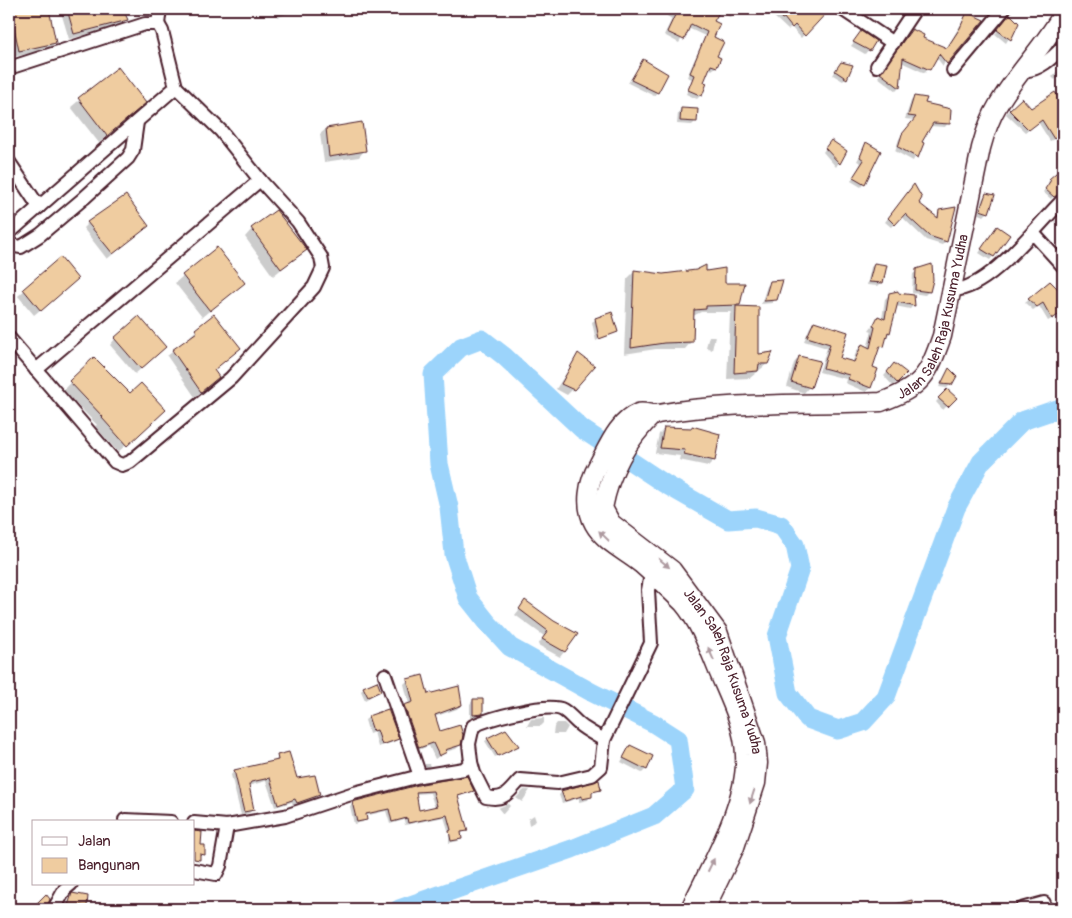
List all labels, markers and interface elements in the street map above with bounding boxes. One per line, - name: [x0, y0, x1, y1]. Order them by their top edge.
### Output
- street label: Jalan Saleh Raja Kusuma Yudha: [895, 233, 972, 403]
- one-way arrow: [598, 530, 610, 542]
- one-way arrow: [657, 558, 670, 569]
- street label: Jalan Saleh Raja Kusuma Yudha: [680, 585, 765, 755]
- one-way arrow: [706, 647, 714, 661]
- one-way arrow: [747, 789, 755, 804]
- legend: [32, 820, 195, 886]
- text: Jalan: [78, 832, 111, 851]
- text: Bangunan: [78, 856, 140, 875]
- one-way arrow: [707, 858, 715, 872]

